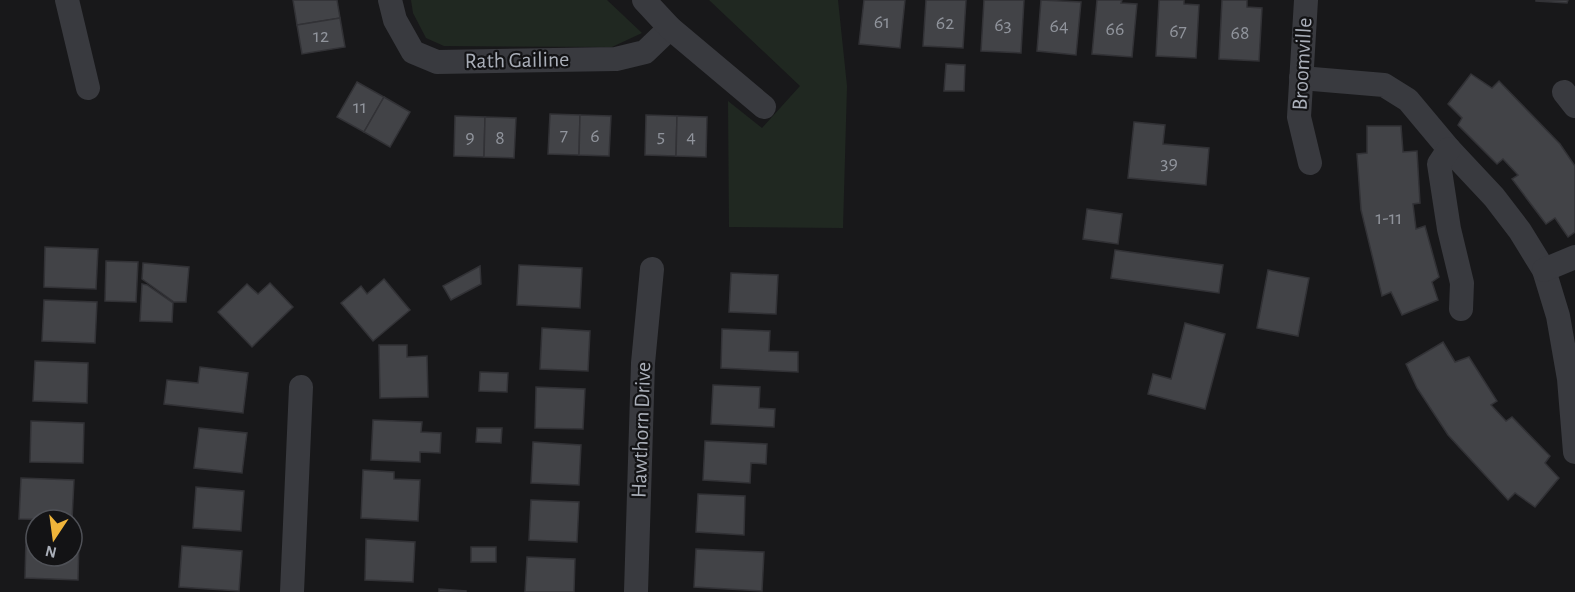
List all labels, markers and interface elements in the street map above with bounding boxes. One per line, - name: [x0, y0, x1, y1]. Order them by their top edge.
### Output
- house number: 61: [874, 12, 890, 32]
- house number: 62: [936, 13, 954, 33]
- house number: 63: [994, 15, 1012, 35]
- house number: 64: [1049, 16, 1069, 36]
- street label: Broomville: [1289, 17, 1315, 111]
- house number: 66: [1106, 19, 1124, 39]
- house number: 67: [1169, 21, 1187, 41]
- house number: 68: [1231, 23, 1249, 43]
- house number: 12: [313, 26, 329, 46]
- street label: Rath Gailine: [464, 48, 570, 72]
- house number: 11: [353, 97, 367, 117]
- house number: 7: [560, 125, 568, 145]
- house number: 6: [590, 126, 600, 146]
- house number: 5: [657, 126, 665, 146]
- house number: 9: [465, 127, 475, 147]
- house number: 4: [686, 127, 696, 147]
- house number: 8: [495, 128, 505, 148]
- house number: 39: [1160, 153, 1178, 173]
- house number: 1-11: [1376, 208, 1402, 228]
- street label: Hawthorn Drive: [628, 362, 654, 498]
- north arrow: [24, 508, 84, 568]
- text: N: [44, 543, 58, 561]

